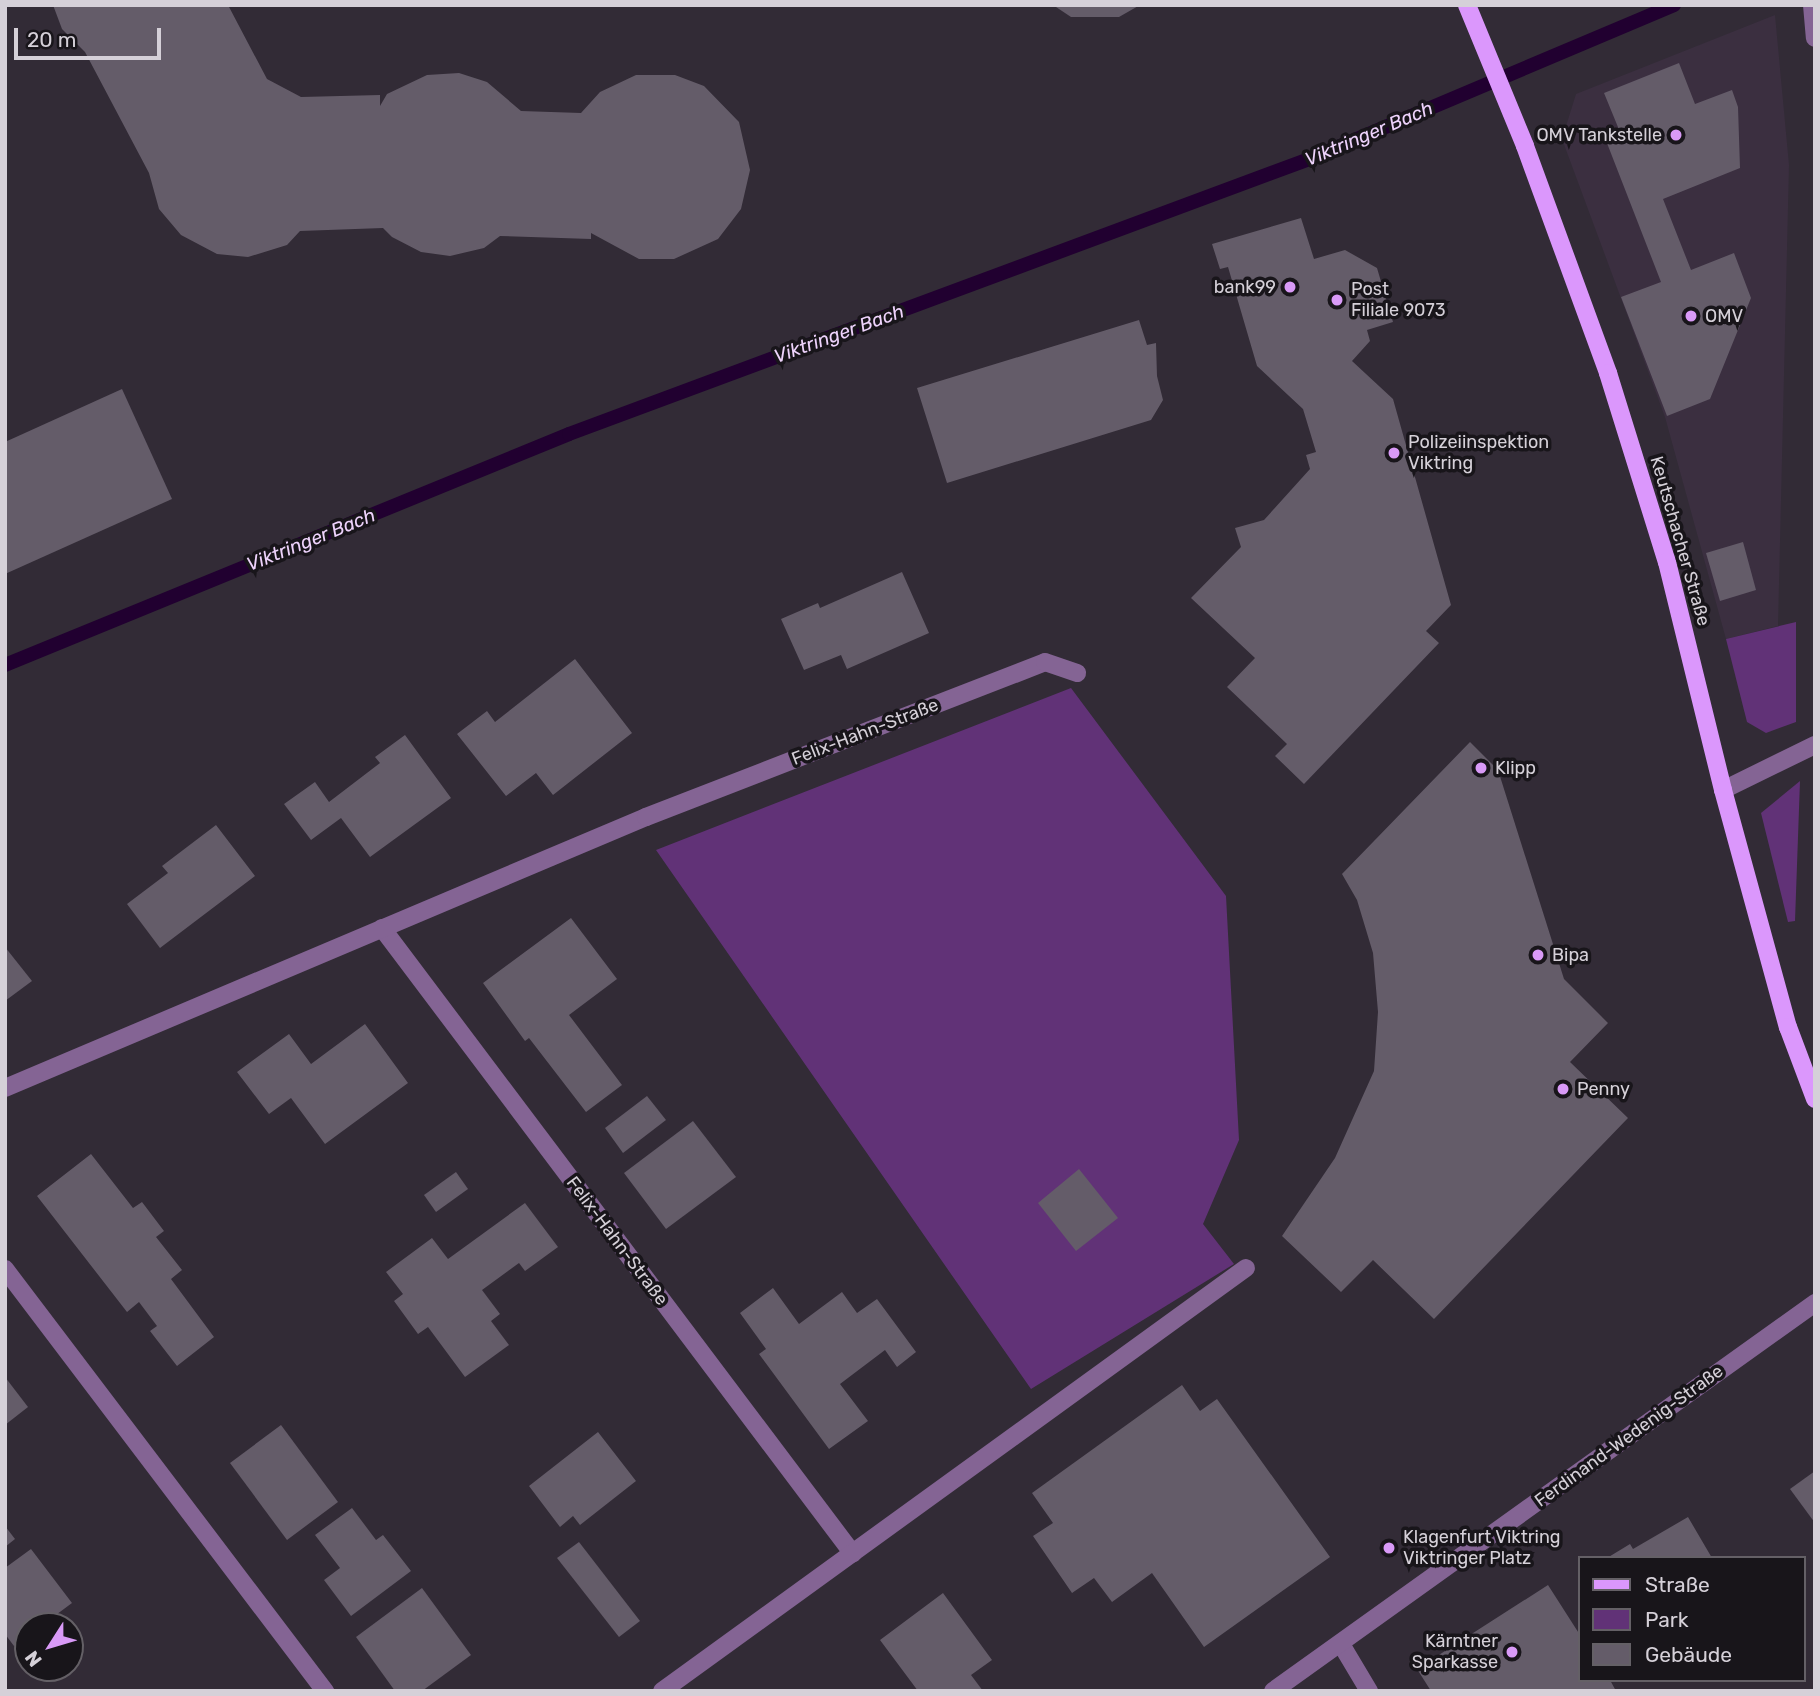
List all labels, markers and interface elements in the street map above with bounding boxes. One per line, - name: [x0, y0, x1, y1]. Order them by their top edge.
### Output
- scale bar: [18, 14, 164, 58]
- text: 20 m: [27, 27, 76, 52]
- water label: Viktringer Bach: [1301, 97, 1437, 171]
- place label: OMV Tankstelle: [1535, 124, 1662, 146]
- marker: OMV Tankstelle: [1668, 127, 1684, 143]
- place label: bank99: [1214, 276, 1276, 298]
- marker: bank99: [1282, 279, 1298, 295]
- place label: Post Filiale 9073: [1351, 279, 1446, 322]
- marker: Post Filiale 9073: [1329, 292, 1345, 308]
- water label: Viktringer Bach: [771, 300, 907, 368]
- place label: OMV: [1705, 305, 1743, 327]
- marker: OMV: [1683, 308, 1699, 324]
- place label: Polizeiinspektion Viktring: [1408, 432, 1549, 474]
- marker: Polizeiinspektion Viktring: [1386, 445, 1402, 461]
- street label: Keutschacher Straße: [1645, 453, 1715, 629]
- water label: Viktringer Bach: [243, 504, 379, 576]
- street label: Felix-Hahn-Straße: [789, 694, 941, 770]
- place label: Klipp: [1495, 757, 1536, 779]
- marker: Klipp: [1473, 760, 1489, 776]
- place label: Bipa: [1552, 944, 1589, 966]
- marker: Bipa: [1530, 947, 1546, 963]
- place label: Penny: [1577, 1078, 1630, 1100]
- marker: Penny: [1555, 1081, 1571, 1097]
- street label: Felix-Hahn-Straße: [562, 1172, 672, 1310]
- street label: Ferdinand-Wedenig-Straße: [1531, 1360, 1727, 1512]
- place label: Klagenfurt Viktring Viktringer Platz: [1403, 1527, 1561, 1570]
- marker: Klagenfurt Viktring Viktringer Platz: [1381, 1540, 1397, 1556]
- legend: [1578, 1556, 1806, 1682]
- text: Straße: [1645, 1572, 1710, 1597]
- text: Park: [1645, 1607, 1689, 1632]
- north arrow: [14, 1612, 84, 1682]
- place label: Kärntner Sparkasse: [1412, 1631, 1498, 1674]
- text: Gebäude: [1645, 1642, 1732, 1667]
- marker: Kärntner Sparkasse: [1504, 1644, 1520, 1660]
- text: N: [20, 1646, 47, 1671]

